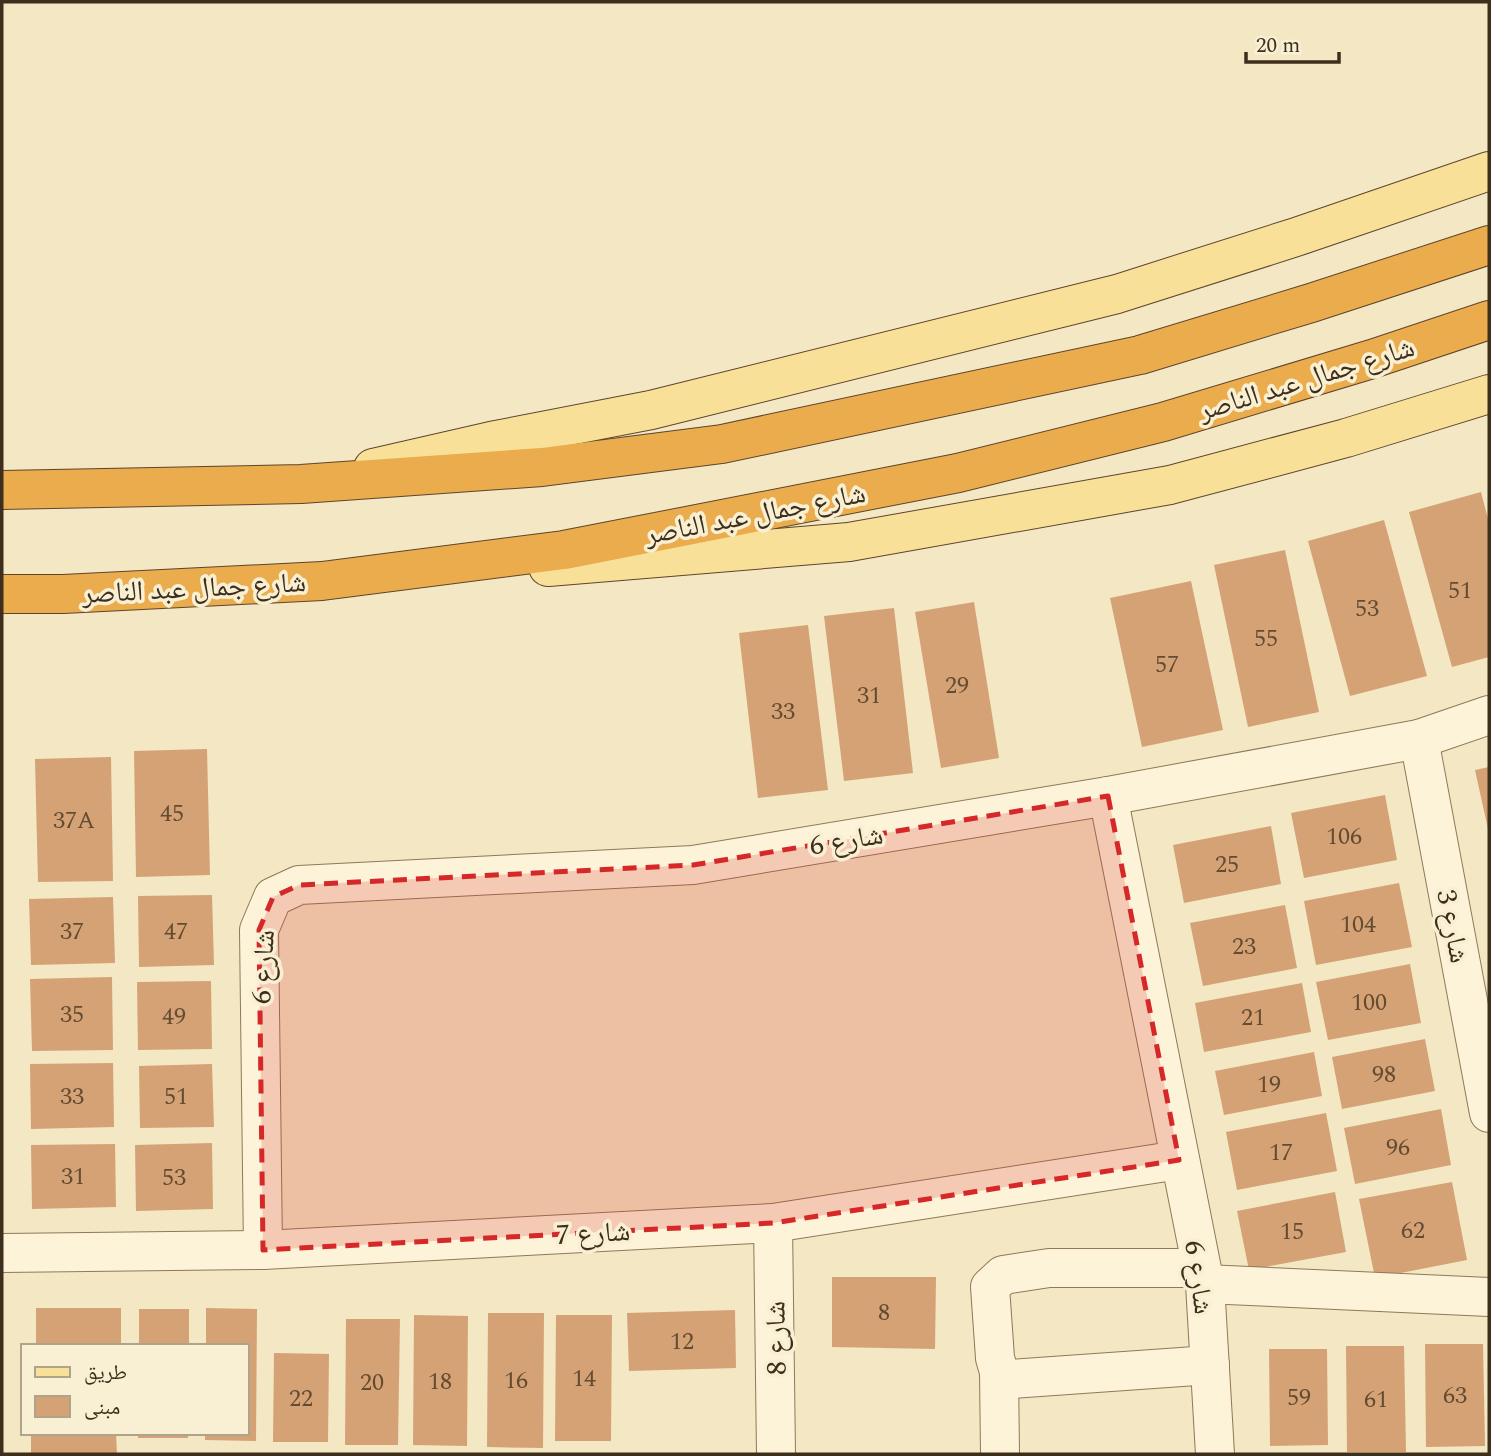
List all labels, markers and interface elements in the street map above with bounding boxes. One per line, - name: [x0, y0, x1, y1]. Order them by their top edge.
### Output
- scale bar: [1246, 21, 1339, 65]
- text: 20 m: [1256, 30, 1300, 62]
- street label: شارع جمال عبد الناصر: [1192, 326, 1420, 433]
- street label: شارع جمال عبد الناصر: [640, 472, 869, 557]
- street label: شارع جمال عبد الناصر: [80, 561, 307, 616]
- house number: 51: [1448, 573, 1472, 609]
- house number: 53: [1355, 591, 1379, 627]
- house number: 55: [1254, 621, 1278, 657]
- house number: 57: [1155, 647, 1179, 683]
- house number: 29: [945, 668, 969, 704]
- house number: 31: [857, 678, 881, 714]
- house number: 33: [771, 694, 795, 730]
- house number: 45: [160, 796, 184, 832]
- house number: 37A: [53, 803, 95, 839]
- street label: شارع 6: [806, 813, 886, 868]
- house number: 106: [1326, 819, 1362, 855]
- house number: 25: [1215, 847, 1239, 883]
- street label: شارع 3: [1424, 886, 1481, 967]
- house number: 104: [1340, 907, 1376, 943]
- house number: 37: [60, 914, 84, 950]
- house number: 47: [164, 914, 188, 950]
- street label: شارع 6: [240, 929, 287, 1005]
- house number: 23: [1232, 929, 1256, 965]
- house number: 100: [1351, 985, 1387, 1021]
- house number: 35: [60, 997, 84, 1033]
- house number: 49: [162, 999, 186, 1035]
- house number: 21: [1241, 1000, 1265, 1036]
- house number: 98: [1372, 1057, 1396, 1093]
- house number: 19: [1257, 1067, 1281, 1103]
- house number: 33: [60, 1079, 84, 1115]
- house number: 51: [164, 1079, 188, 1115]
- house number: 96: [1386, 1130, 1410, 1166]
- house number: 17: [1269, 1135, 1293, 1171]
- house number: 31: [61, 1159, 85, 1195]
- house number: 53: [162, 1160, 186, 1196]
- street label: شارع 7: [555, 1210, 631, 1257]
- house number: 62: [1401, 1213, 1425, 1249]
- house number: 15: [1280, 1214, 1304, 1250]
- street label: شارع 6: [1172, 1237, 1225, 1317]
- house number: 8: [878, 1295, 890, 1331]
- street label: شارع 8: [754, 1300, 799, 1375]
- house number: 12: [670, 1324, 694, 1360]
- legend: [21, 1344, 248, 1435]
- text: طريق: [84, 1357, 127, 1389]
- house number: 14: [572, 1361, 596, 1397]
- house number: 16: [504, 1363, 528, 1399]
- house number: 18: [428, 1364, 452, 1400]
- house number: 20: [360, 1365, 384, 1401]
- house number: 63: [1443, 1378, 1467, 1414]
- house number: 59: [1287, 1380, 1311, 1416]
- house number: 22: [289, 1381, 313, 1417]
- house number: 61: [1364, 1382, 1388, 1418]
- text: مبنى: [84, 1392, 120, 1424]

